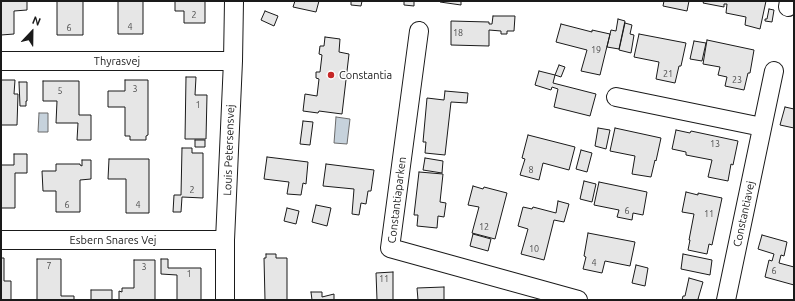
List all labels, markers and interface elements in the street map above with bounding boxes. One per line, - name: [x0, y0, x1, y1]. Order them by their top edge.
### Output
- house number: 2: [191, 10, 197, 20]
- north arrow: [12, 12, 52, 52]
- text: N: [30, 14, 43, 28]
- house number: 4: [127, 22, 133, 32]
- house number: 6: [66, 23, 72, 33]
- house number: 18: [453, 28, 463, 38]
- house number: 19: [591, 45, 601, 55]
- street label: Thyrasvej: [94, 54, 140, 68]
- place label: Constantia: [339, 68, 392, 82]
- house number: 21: [663, 69, 673, 79]
- marker: Constantia: [326, 70, 336, 80]
- house number: 23: [732, 75, 742, 85]
- house number: 3: [132, 84, 138, 94]
- house number: 5: [57, 86, 63, 96]
- house number: 1: [195, 100, 201, 110]
- street label: Louis Petersensvej: [221, 104, 237, 196]
- house number: 13: [710, 139, 720, 149]
- street label: Constantiaparken: [385, 156, 409, 244]
- house number: 8: [528, 165, 534, 175]
- street label: Constantiavej: [731, 180, 757, 248]
- house number: 2: [189, 185, 195, 195]
- house number: 6: [64, 200, 70, 210]
- house number: 4: [135, 200, 141, 210]
- house number: 6: [624, 206, 630, 216]
- house number: 11: [704, 209, 714, 219]
- house number: 12: [479, 222, 489, 232]
- street label: Esbern Snares Vej: [70, 233, 156, 247]
- house number: 10: [529, 244, 539, 254]
- house number: 4: [591, 258, 597, 268]
- house number: 7: [46, 261, 52, 271]
- house number: 3: [141, 262, 147, 272]
- house number: 6: [771, 266, 777, 276]
- house number: 1: [186, 269, 192, 279]
- house number: 11: [379, 274, 389, 284]

